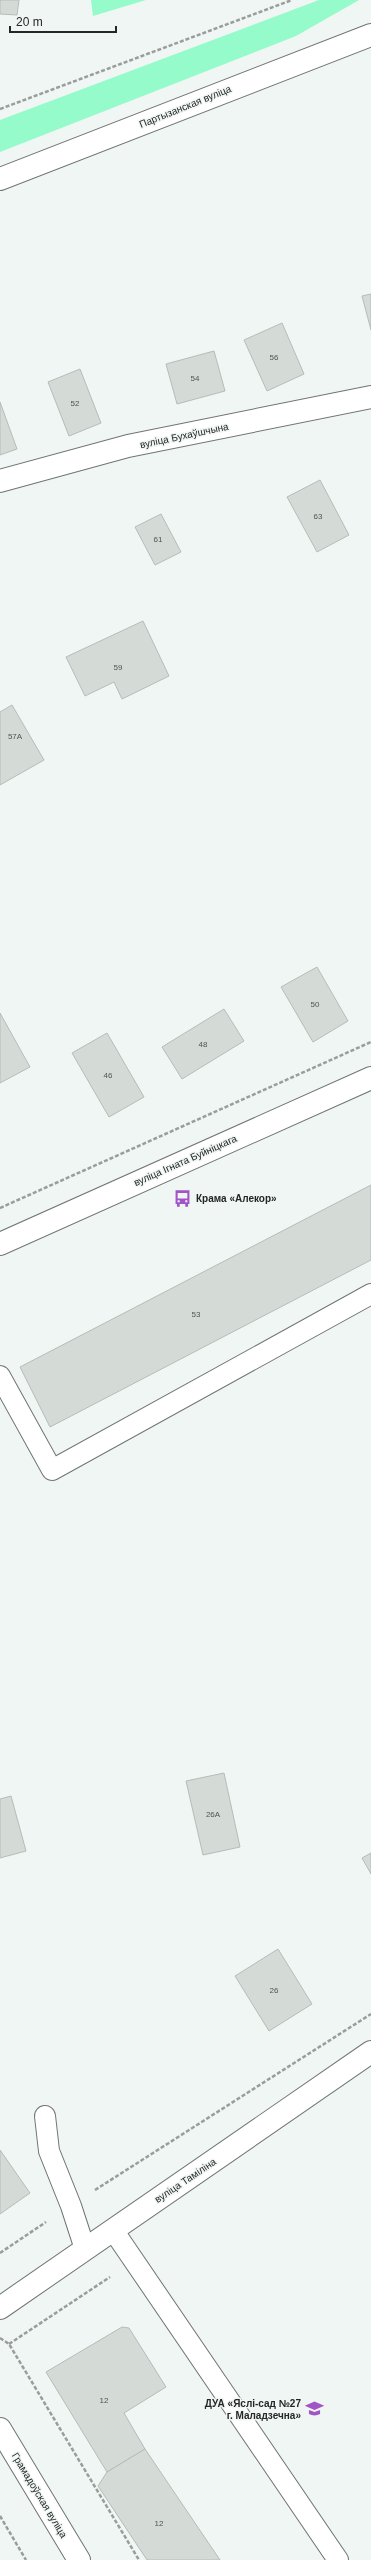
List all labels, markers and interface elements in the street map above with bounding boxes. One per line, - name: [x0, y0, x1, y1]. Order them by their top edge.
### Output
- scale bar: [10, 8, 116, 34]
- text: 20 m: [16, 15, 43, 29]
- street label: Партызанская вуліца: [138, 83, 233, 130]
- house number: 56: [270, 353, 279, 362]
- house number: 54: [191, 374, 200, 383]
- house number: 52: [71, 399, 80, 408]
- street label: вуліца Бухаўшчына: [139, 421, 230, 450]
- house number: 63: [314, 512, 323, 521]
- house number: 61: [154, 535, 163, 544]
- house number: 59: [114, 663, 123, 672]
- house number: 57А: [8, 732, 23, 741]
- house number: 50: [311, 1000, 320, 1009]
- house number: 48: [199, 1040, 208, 1049]
- house number: 46: [104, 1071, 113, 1080]
- street label: вуліца Ігната Буйніцкага: [132, 1133, 239, 1188]
- bus stop icon: Крама «Алекор»: [173, 1188, 193, 1208]
- place label: Крама «Алекор»: [196, 1193, 277, 1204]
- house number: 53: [192, 1310, 201, 1319]
- house number: 26А: [206, 1810, 221, 1819]
- house number: 26: [270, 1986, 279, 1995]
- street label: вуліца Таміліна: [153, 2156, 218, 2205]
- house number: 12: [100, 2396, 109, 2405]
- place label: ДУА «Яслі-сад №27 г. Маладзечна»: [205, 2398, 301, 2421]
- school or university icon: ДУА «Яслі-сад №27 г. Маладзечна»: [304, 2399, 324, 2419]
- street label: Грамадоўская вуліца: [10, 2451, 70, 2540]
- house number: 12: [155, 2519, 164, 2528]

